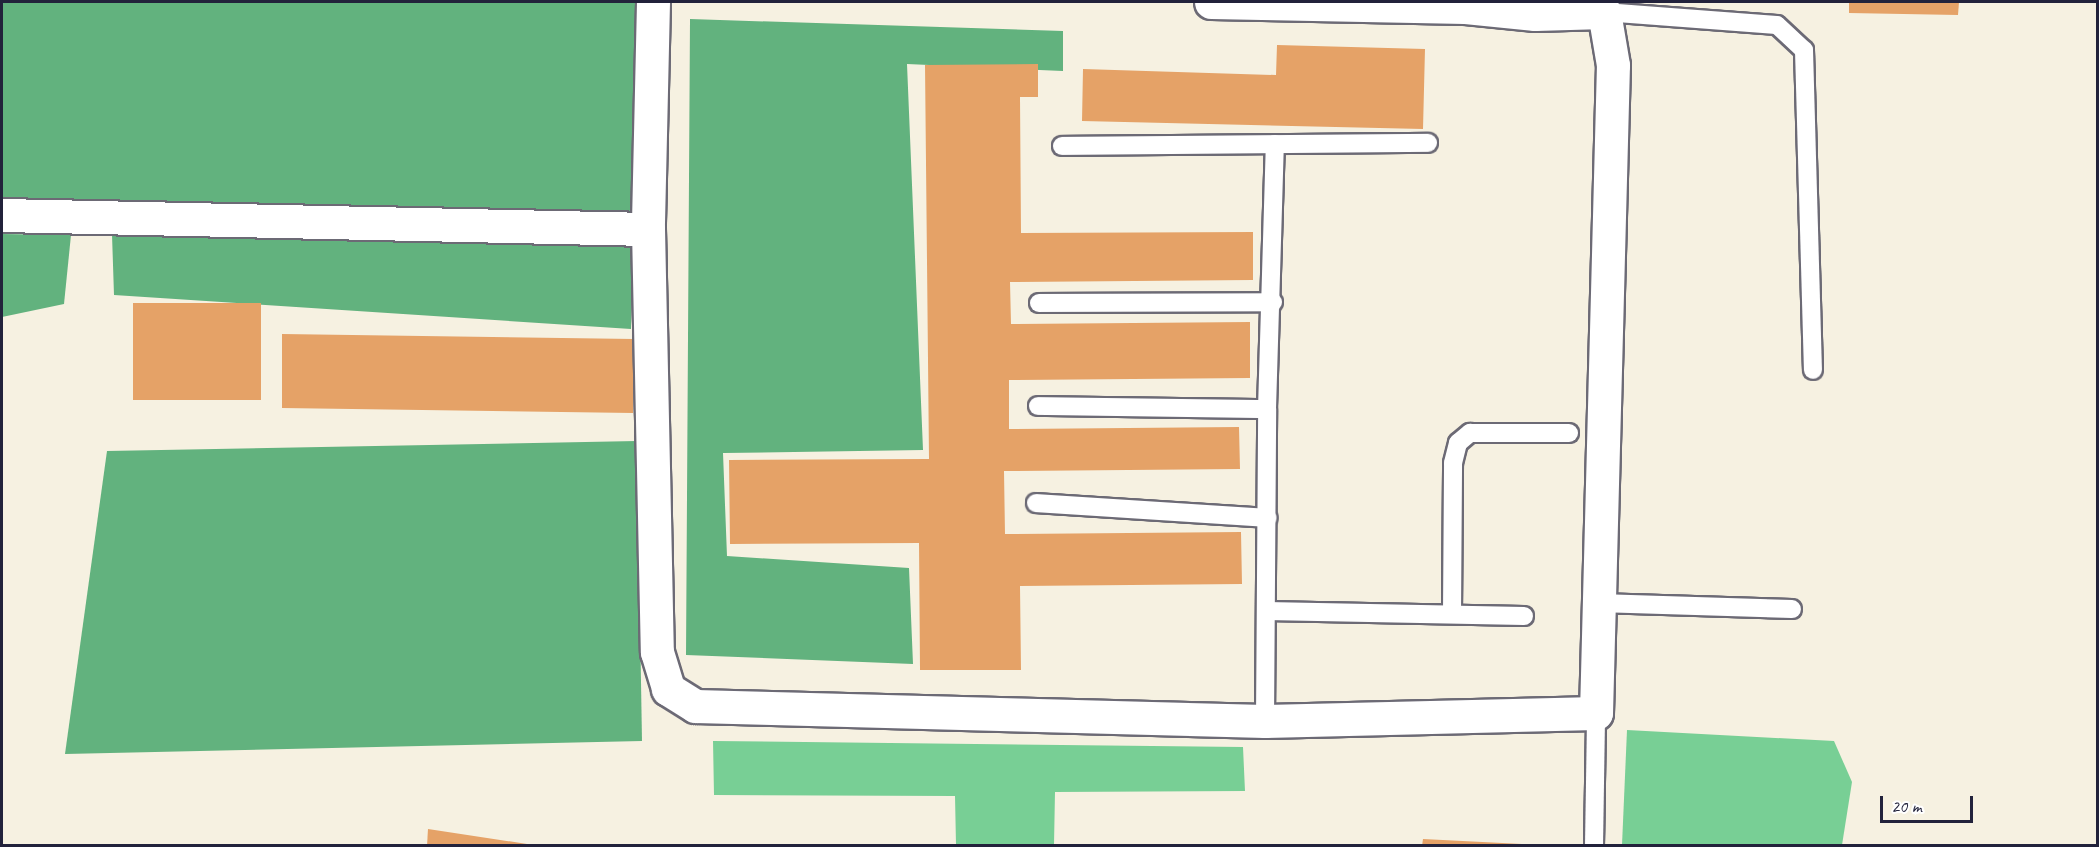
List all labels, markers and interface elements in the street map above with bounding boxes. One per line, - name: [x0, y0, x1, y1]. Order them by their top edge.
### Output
- scale bar: [1883, 784, 1976, 822]
- text: 20 m: [1891, 795, 1922, 817]

